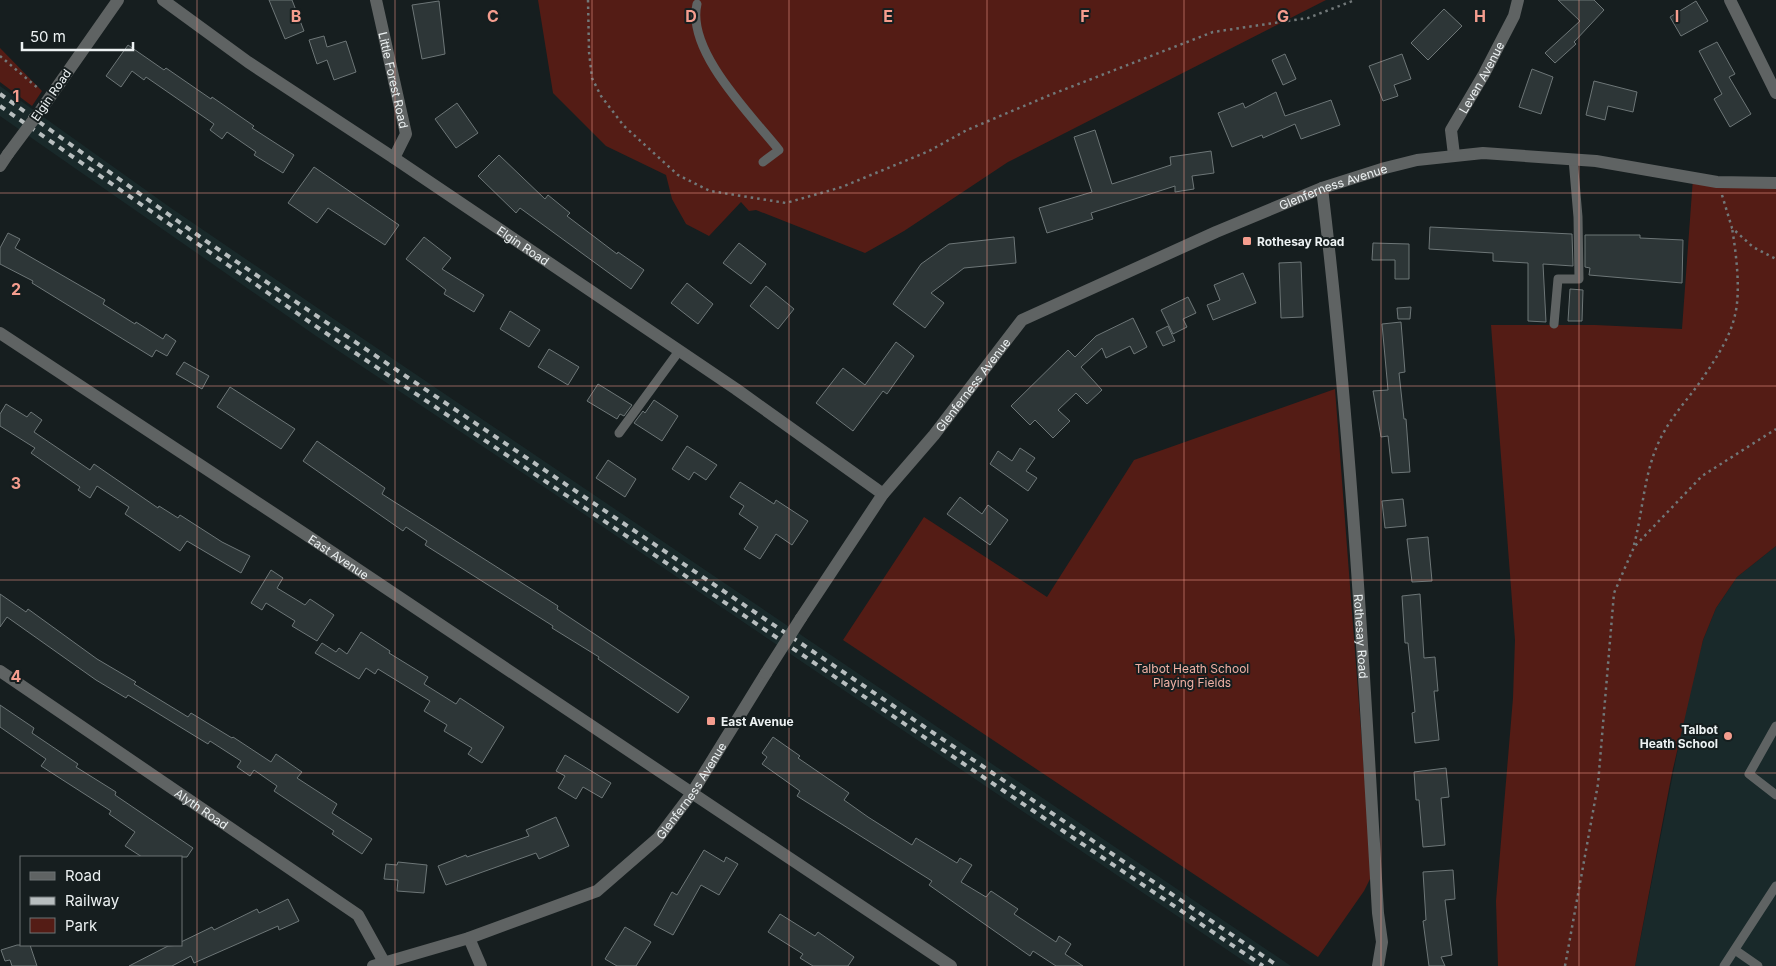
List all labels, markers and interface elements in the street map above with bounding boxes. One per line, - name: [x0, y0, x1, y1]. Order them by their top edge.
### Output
- text: B: [291, 6, 301, 26]
- text: C: [487, 6, 499, 26]
- text: D: [685, 6, 697, 26]
- text: E: [883, 6, 893, 26]
- text: F: [1080, 6, 1090, 26]
- text: G: [1277, 6, 1289, 26]
- text: H: [1474, 6, 1486, 26]
- text: I: [1675, 6, 1679, 26]
- scale bar: [22, 20, 134, 52]
- text: 50 m: [30, 27, 66, 46]
- street label: Little Forest Road: [376, 30, 412, 130]
- street label: Leven Avenue: [1455, 39, 1507, 116]
- street label: Elgin Road: [28, 66, 74, 124]
- text: 1: [13, 86, 19, 106]
- street label: Glenferness Avenue: [1276, 160, 1389, 213]
- street label: Elgin Road: [494, 222, 552, 268]
- place label: Rothesay Road: [1257, 234, 1344, 249]
- marker: Rothesay Road: [1241, 235, 1253, 247]
- text: 2: [11, 279, 21, 299]
- street label: Glenferness Avenue: [932, 335, 1013, 435]
- text: 3: [11, 473, 21, 493]
- street label: East Avenue: [306, 531, 372, 582]
- street label: Rothesay Road: [1351, 593, 1372, 679]
- park label: Talbot Heath School Playing Fields: [1135, 661, 1249, 690]
- text: 4: [11, 666, 22, 686]
- place label: East Avenue: [721, 714, 794, 729]
- marker: East Avenue: [705, 715, 717, 727]
- place label: Talbot Heath School: [1640, 722, 1719, 751]
- marker: Talbot Heath School: [1722, 730, 1734, 742]
- street label: Glenferness Avenue: [652, 739, 729, 842]
- street label: Alyth Road: [172, 785, 231, 832]
- legend: [20, 856, 182, 946]
- text: Road: [65, 866, 101, 885]
- text: Railway: [65, 891, 120, 910]
- text: Park: [65, 916, 98, 935]

